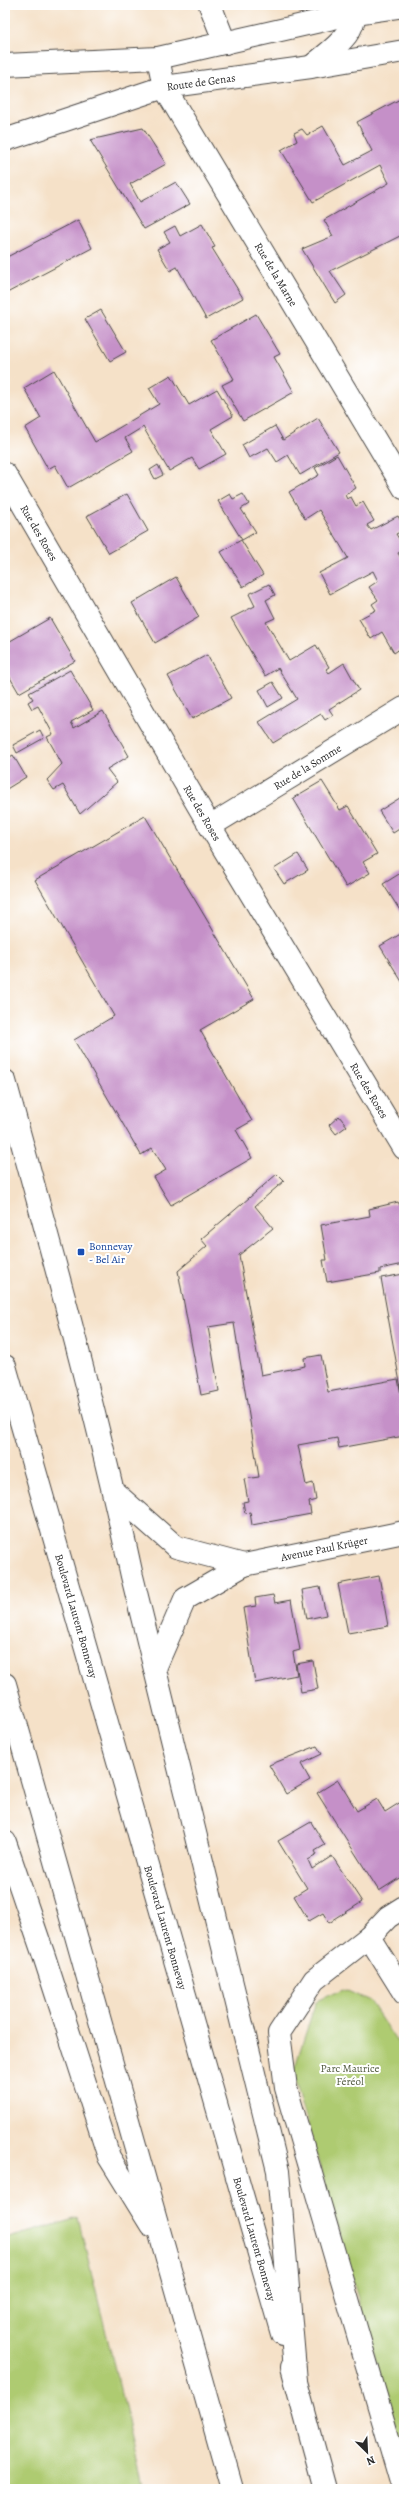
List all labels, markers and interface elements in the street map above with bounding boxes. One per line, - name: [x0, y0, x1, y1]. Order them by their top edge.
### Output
- street label: Route de Genas: [166, 70, 236, 94]
- street label: Rue de la Marne: [251, 240, 301, 309]
- street label: Rue des Roses: [17, 502, 61, 564]
- street label: Rue de la Somme: [271, 740, 344, 793]
- street label: Rue des Roses: [180, 782, 225, 844]
- street label: Rue des Roses: [347, 1060, 392, 1121]
- place label: Bonnevay - Bel Air: [89, 1239, 133, 1267]
- marker: Bonnevay - Bel Air: [76, 1247, 86, 1257]
- street label: Avenue Paul Krüger: [278, 1532, 369, 1565]
- street label: Boulevard Laurent Bonnevay: [52, 1552, 101, 1680]
- street label: Boulevard Laurent Bonnevay: [141, 1864, 191, 1991]
- park label: Parc Maurice Féréol: [321, 2061, 380, 2089]
- street label: Boulevard Laurent Bonnevay: [230, 2175, 280, 2303]
- north arrow: [347, 2432, 387, 2472]
- text: N: [364, 2452, 378, 2469]

